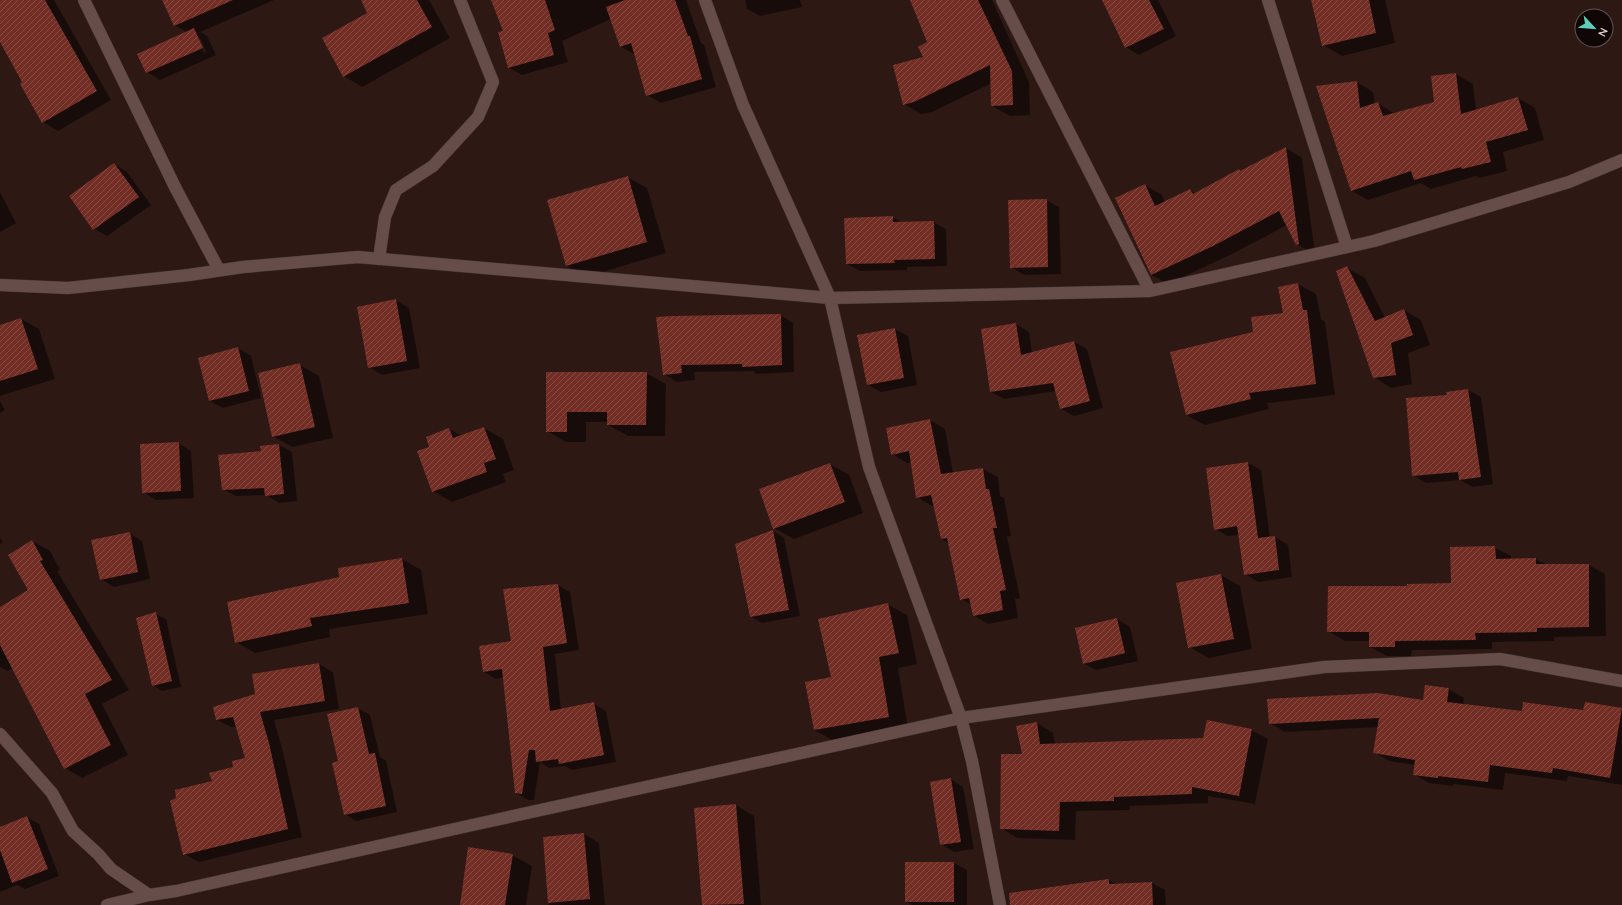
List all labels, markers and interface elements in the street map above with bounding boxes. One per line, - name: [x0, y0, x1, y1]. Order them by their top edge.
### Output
- north arrow: [1574, 8, 1614, 48]
- text: N: [1595, 26, 1611, 39]

